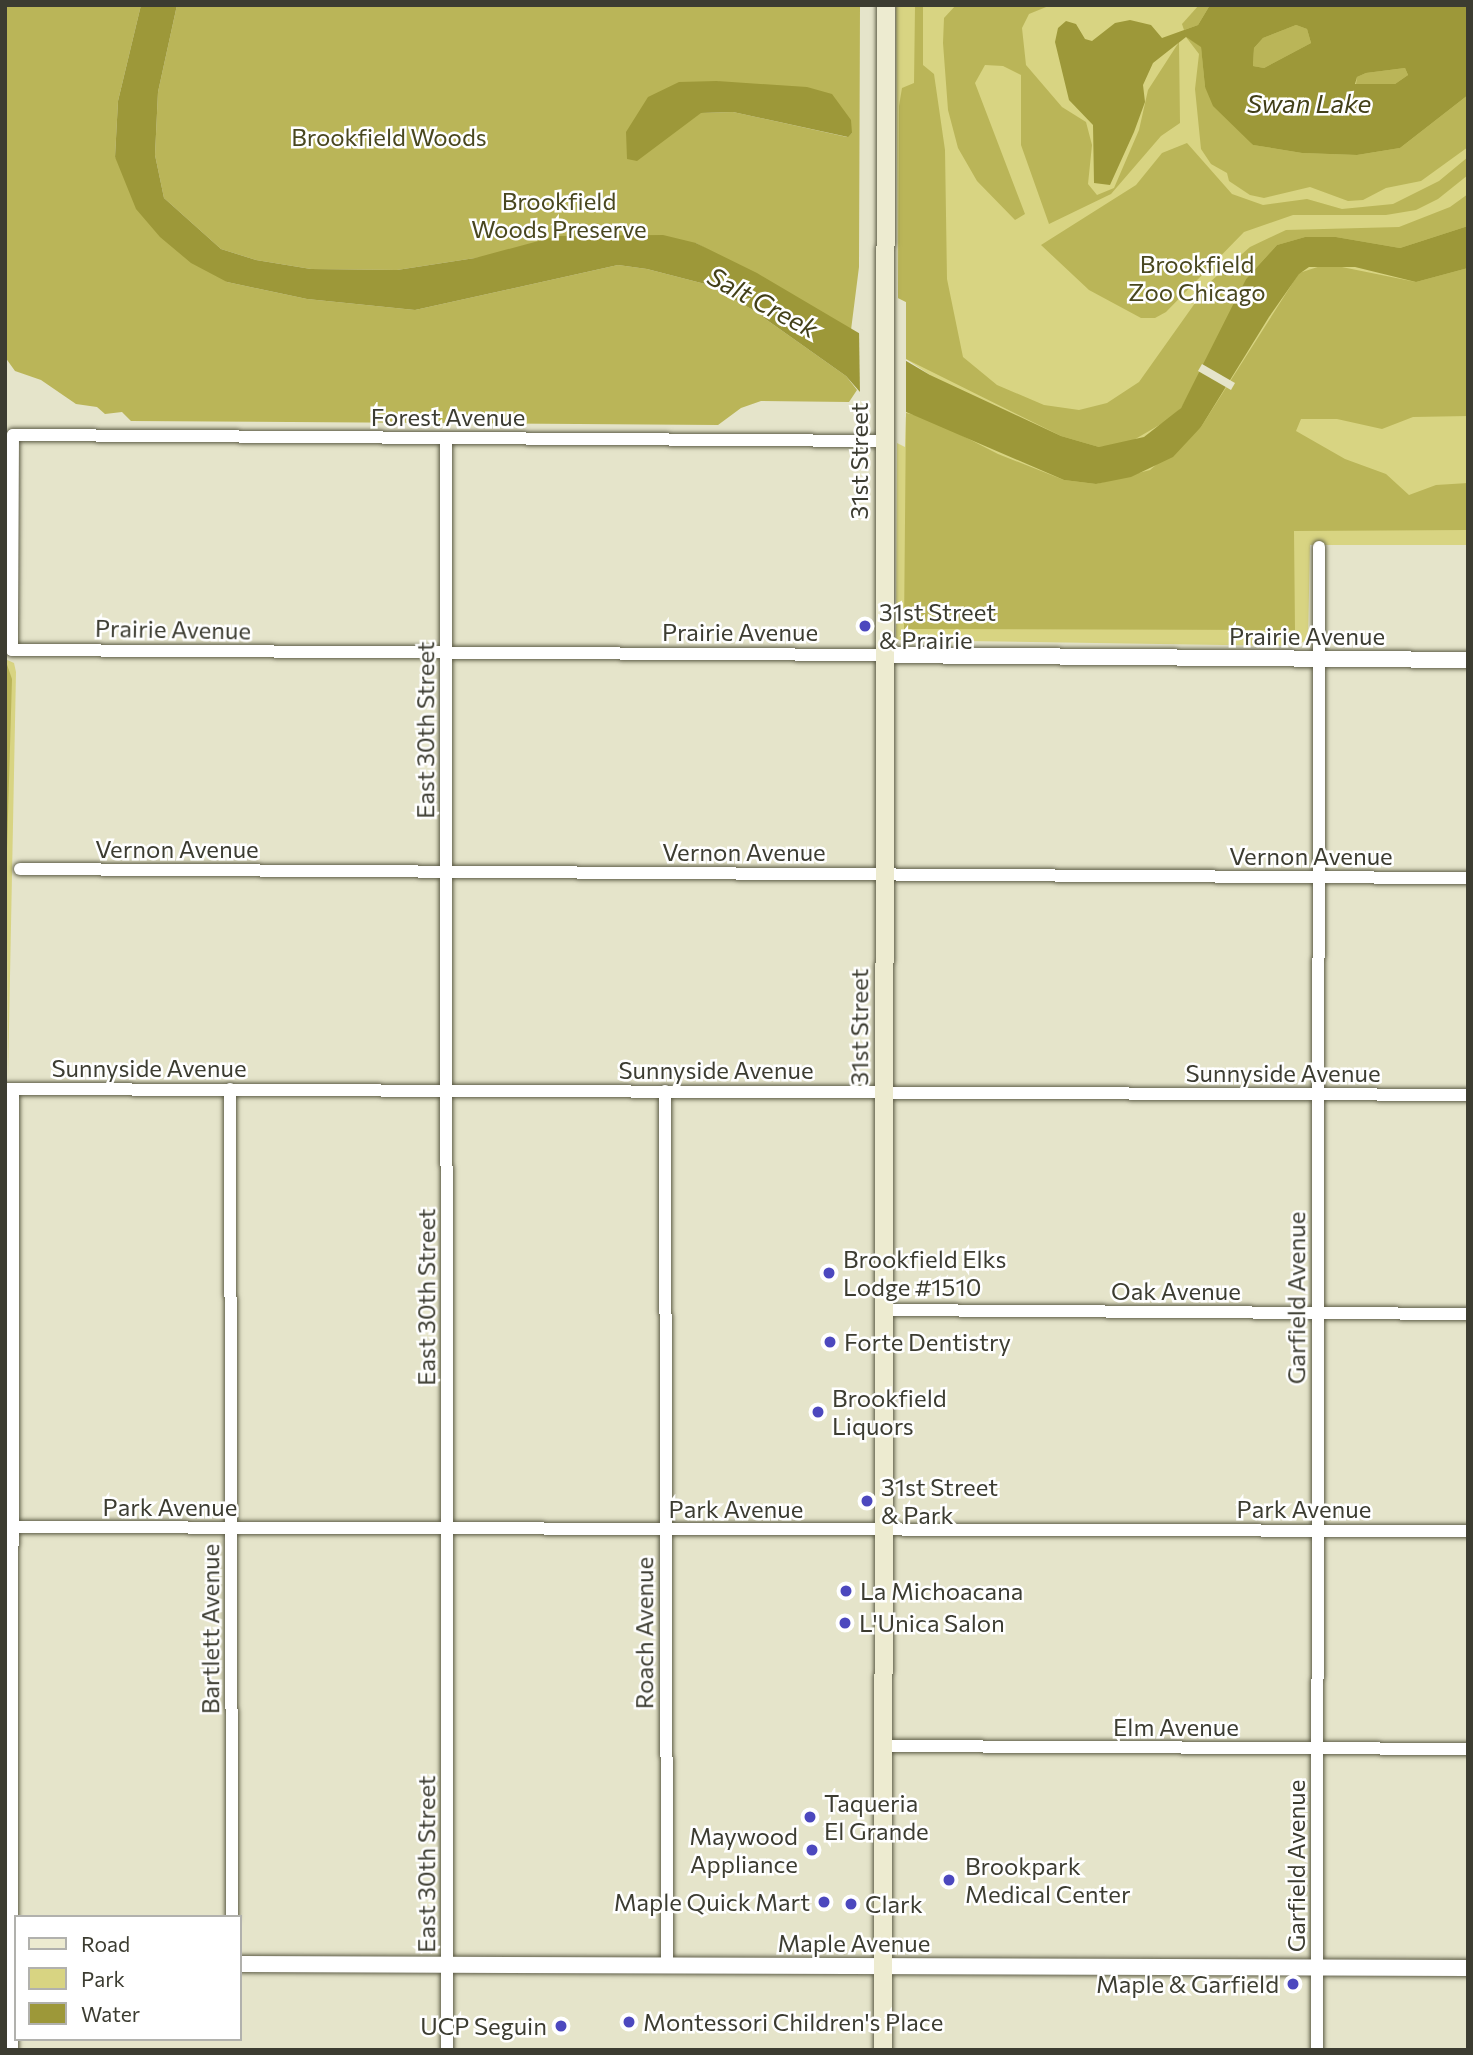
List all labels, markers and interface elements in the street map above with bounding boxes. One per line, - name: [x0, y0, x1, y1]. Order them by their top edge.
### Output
- water label: Swan Lake: [1247, 87, 1371, 119]
- park label: Brookfield Woods: [291, 123, 487, 151]
- park label: Brookfield Woods Preserve: [471, 187, 647, 243]
- park label: Brookfield Zoo Chicago: [1128, 250, 1266, 306]
- water label: Salt Creek: [703, 260, 823, 344]
- street label: 31st Street: [845, 402, 873, 520]
- street label: Forest Avenue: [371, 403, 525, 431]
- place label: 31st Street & Prairie: [879, 598, 996, 654]
- street label: Prairie Avenue: [95, 613, 251, 645]
- street label: Prairie Avenue: [662, 618, 818, 646]
- marker: 31st Street & Prairie: [857, 618, 873, 634]
- street label: Prairie Avenue: [1229, 622, 1385, 650]
- street label: East 30th Street: [411, 641, 439, 819]
- street label: Vernon Avenue: [95, 835, 259, 863]
- street label: Vernon Avenue: [662, 838, 826, 866]
- street label: Vernon Avenue: [1229, 842, 1393, 870]
- street label: 31st Street: [845, 968, 873, 1086]
- street label: Sunnyside Avenue: [51, 1054, 247, 1082]
- street label: Sunnyside Avenue: [618, 1056, 814, 1084]
- street label: Sunnyside Avenue: [1185, 1059, 1381, 1087]
- street label: East 30th Street: [412, 1208, 440, 1386]
- street label: Garfield Avenue: [1282, 1212, 1310, 1384]
- place label: Brookfield Elks Lodge #1510: [843, 1245, 1006, 1301]
- marker: Brookfield Elks Lodge #1510: [821, 1265, 837, 1281]
- street label: Oak Avenue: [1111, 1277, 1241, 1305]
- place label: Forte Dentistry: [844, 1328, 1011, 1356]
- marker: Forte Dentistry: [822, 1334, 838, 1350]
- place label: Brookfield Liquors: [832, 1384, 947, 1440]
- marker: Brookfield Liquors: [810, 1404, 826, 1420]
- place label: 31st Street & Park: [881, 1473, 998, 1529]
- street label: Park Avenue: [103, 1493, 237, 1521]
- marker: 31st Street & Park: [859, 1493, 875, 1509]
- street label: Park Avenue: [669, 1495, 803, 1523]
- street label: Park Avenue: [1237, 1495, 1371, 1523]
- street label: Bartlett Avenue: [196, 1544, 224, 1714]
- street label: Roach Avenue: [630, 1557, 658, 1709]
- place label: La Michoacana: [860, 1577, 1023, 1605]
- marker: La Michoacana: [838, 1583, 854, 1599]
- place label: L'Unica Salon: [859, 1609, 1005, 1637]
- marker: L'Unica Salon: [837, 1615, 853, 1631]
- street label: Elm Avenue: [1113, 1713, 1239, 1741]
- street label: East 30th Street: [412, 1775, 440, 1953]
- street label: Garfield Avenue: [1282, 1780, 1310, 1952]
- place label: Taqueria El Grande: [824, 1789, 929, 1845]
- marker: Taqueria El Grande: [802, 1809, 818, 1825]
- place label: Maywood Appliance: [689, 1822, 798, 1878]
- marker: Maywood Appliance: [804, 1842, 820, 1858]
- place label: Brookpark Medical Center: [965, 1852, 1130, 1908]
- marker: Brookpark Medical Center: [939, 1870, 959, 1890]
- place label: Maple Quick Mart: [614, 1888, 810, 1916]
- place label: Clark: [865, 1890, 923, 1918]
- marker: Maple Quick Mart: [816, 1894, 832, 1910]
- marker: Clark: [843, 1896, 859, 1912]
- legend: [14, 1915, 242, 2041]
- street label: Maple Avenue: [778, 1929, 930, 1957]
- text: Road: [81, 1931, 130, 1956]
- text: Park: [81, 1966, 125, 1991]
- place label: Maple & Garfield: [1096, 1970, 1279, 1998]
- marker: Maple & Garfield: [1285, 1976, 1301, 1992]
- text: Water: [81, 2001, 140, 2026]
- place label: Montessori Children's Place: [643, 2008, 943, 2036]
- place label: UCP Seguin: [420, 2012, 547, 2040]
- marker: Montessori Children's Place: [621, 2014, 637, 2030]
- marker: UCP Seguin: [553, 2018, 569, 2034]

